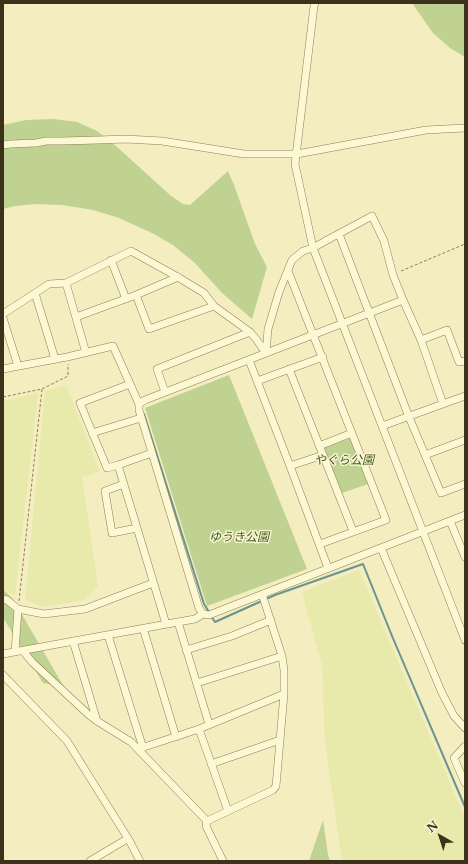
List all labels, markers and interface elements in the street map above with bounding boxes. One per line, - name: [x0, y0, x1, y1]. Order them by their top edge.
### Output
- park label: やぐら公園: [314, 454, 374, 468]
- park label: ゆうき公園: [209, 531, 269, 545]
- north arrow: [420, 816, 460, 856]
- text: N: [424, 818, 441, 835]

